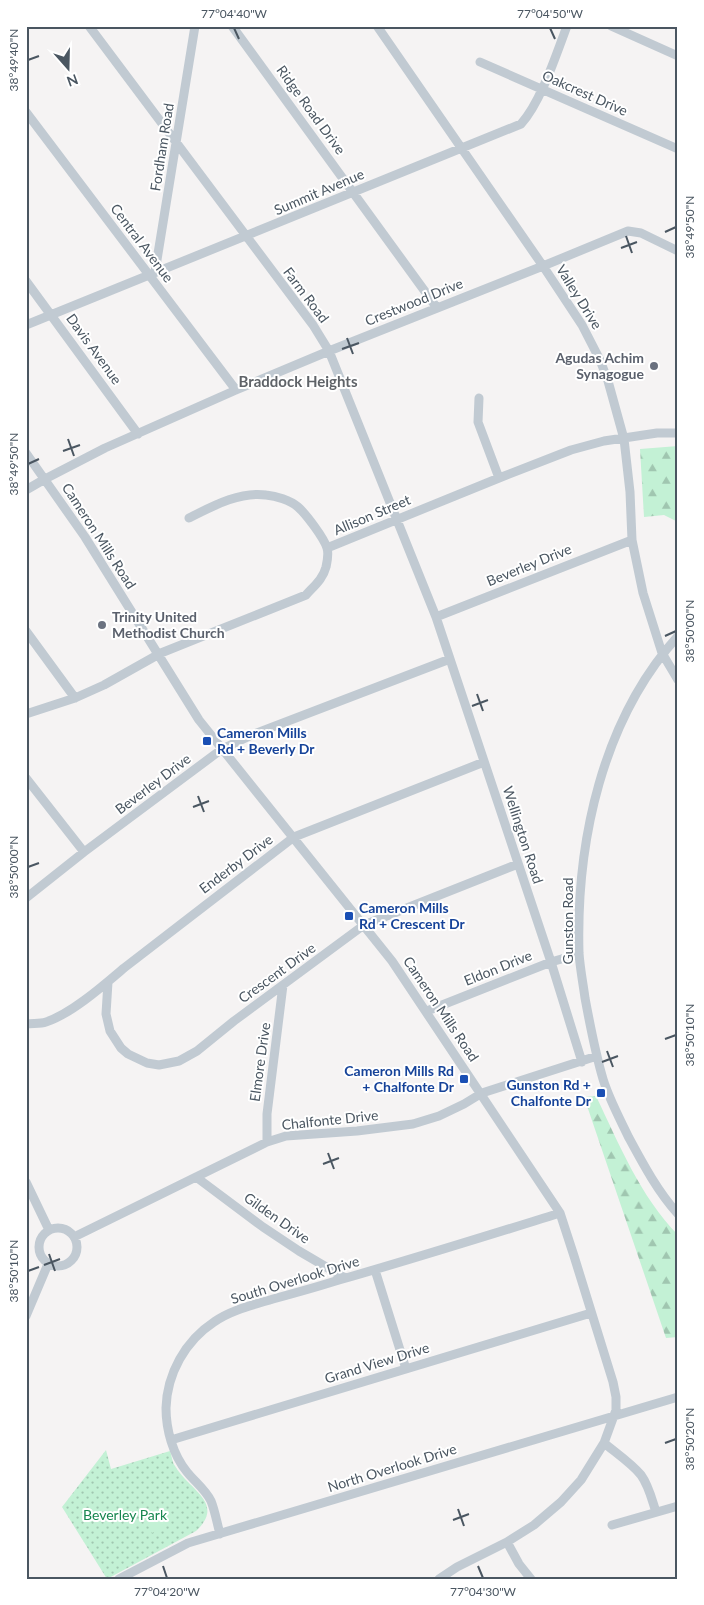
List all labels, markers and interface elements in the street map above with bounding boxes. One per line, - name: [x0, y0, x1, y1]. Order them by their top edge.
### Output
- text: 77°04'40"W: [201, 6, 268, 21]
- text: 77°04'50"W: [517, 6, 584, 21]
- text: 38°49'40"N: [6, 29, 21, 91]
- north arrow: [42, 42, 92, 92]
- street label: Ridge Road Drive: [273, 62, 349, 158]
- street label: Oakcrest Drive: [540, 66, 631, 119]
- text: N: [65, 71, 81, 91]
- street label: Fordham Road: [146, 102, 177, 192]
- street label: Summit Avenue: [271, 165, 366, 218]
- text: 38°49'50"N: [682, 196, 697, 258]
- street label: Central Avenue: [107, 200, 177, 285]
- street label: Valley Drive: [553, 261, 606, 332]
- street label: Farm Road: [280, 264, 333, 326]
- street label: Crestwood Drive: [362, 274, 465, 329]
- street label: Davis Avenue: [63, 310, 126, 387]
- place label: Agudas Achim Synagogue: [554, 349, 645, 382]
- marker: Agudas Achim Synagogue: [648, 360, 660, 372]
- district label: Braddock Heights: [239, 372, 358, 390]
- text: 38°49'50"N: [6, 433, 21, 495]
- street label: Cameron Mills Road: [59, 480, 140, 592]
- street label: Allison Street: [331, 491, 413, 538]
- street label: Beverley Drive: [484, 540, 574, 589]
- text: 38°50'00"N: [682, 600, 697, 662]
- place label: Trinity United Methodist Church: [112, 608, 225, 641]
- marker: Trinity United Methodist Church: [96, 619, 108, 631]
- place label: Cameron Mills Rd + Beverly Dr: [217, 724, 315, 757]
- marker: Cameron Mills Rd + Beverly Dr: [201, 735, 213, 747]
- street label: Beverley Drive: [112, 750, 194, 817]
- street label: Wellington Road: [500, 784, 547, 886]
- street label: Enderby Drive: [196, 830, 276, 897]
- text: 38°50'00"N: [6, 836, 21, 898]
- street label: Gunston Road: [559, 877, 576, 965]
- place label: Cameron Mills Rd + Crescent Dr: [359, 899, 465, 932]
- marker: Cameron Mills Rd + Crescent Dr: [343, 910, 355, 922]
- street label: Crescent Drive: [235, 939, 319, 1006]
- street label: Eldon Drive: [461, 946, 534, 989]
- street label: Cameron Mills Road: [400, 953, 483, 1064]
- text: 38°50'10"N: [682, 1004, 697, 1066]
- street label: Elmore Drive: [246, 1021, 273, 1103]
- place label: Cameron Mills Rd + Chalfonte Dr: [344, 1062, 455, 1095]
- marker: Cameron Mills Rd + Chalfonte Dr: [458, 1073, 470, 1085]
- place label: Gunston Rd + Chalfonte Dr: [506, 1076, 592, 1109]
- marker: Gunston Rd + Chalfonte Dr: [595, 1087, 607, 1099]
- street label: Chalfonte Drive: [281, 1106, 379, 1133]
- street label: Gilden Drive: [241, 1189, 314, 1247]
- text: 38°50'10"N: [6, 1240, 21, 1302]
- street label: South Overlook Drive: [228, 1252, 361, 1307]
- street label: Grand View Drive: [322, 1339, 431, 1387]
- text: 38°50'20"N: [682, 1408, 697, 1470]
- street label: North Overlook Drive: [325, 1440, 458, 1495]
- park label: Beverley Park: [83, 1506, 168, 1523]
- text: 77°04'20"W: [134, 1584, 201, 1599]
- text: 77°04'30"W: [450, 1584, 517, 1599]

